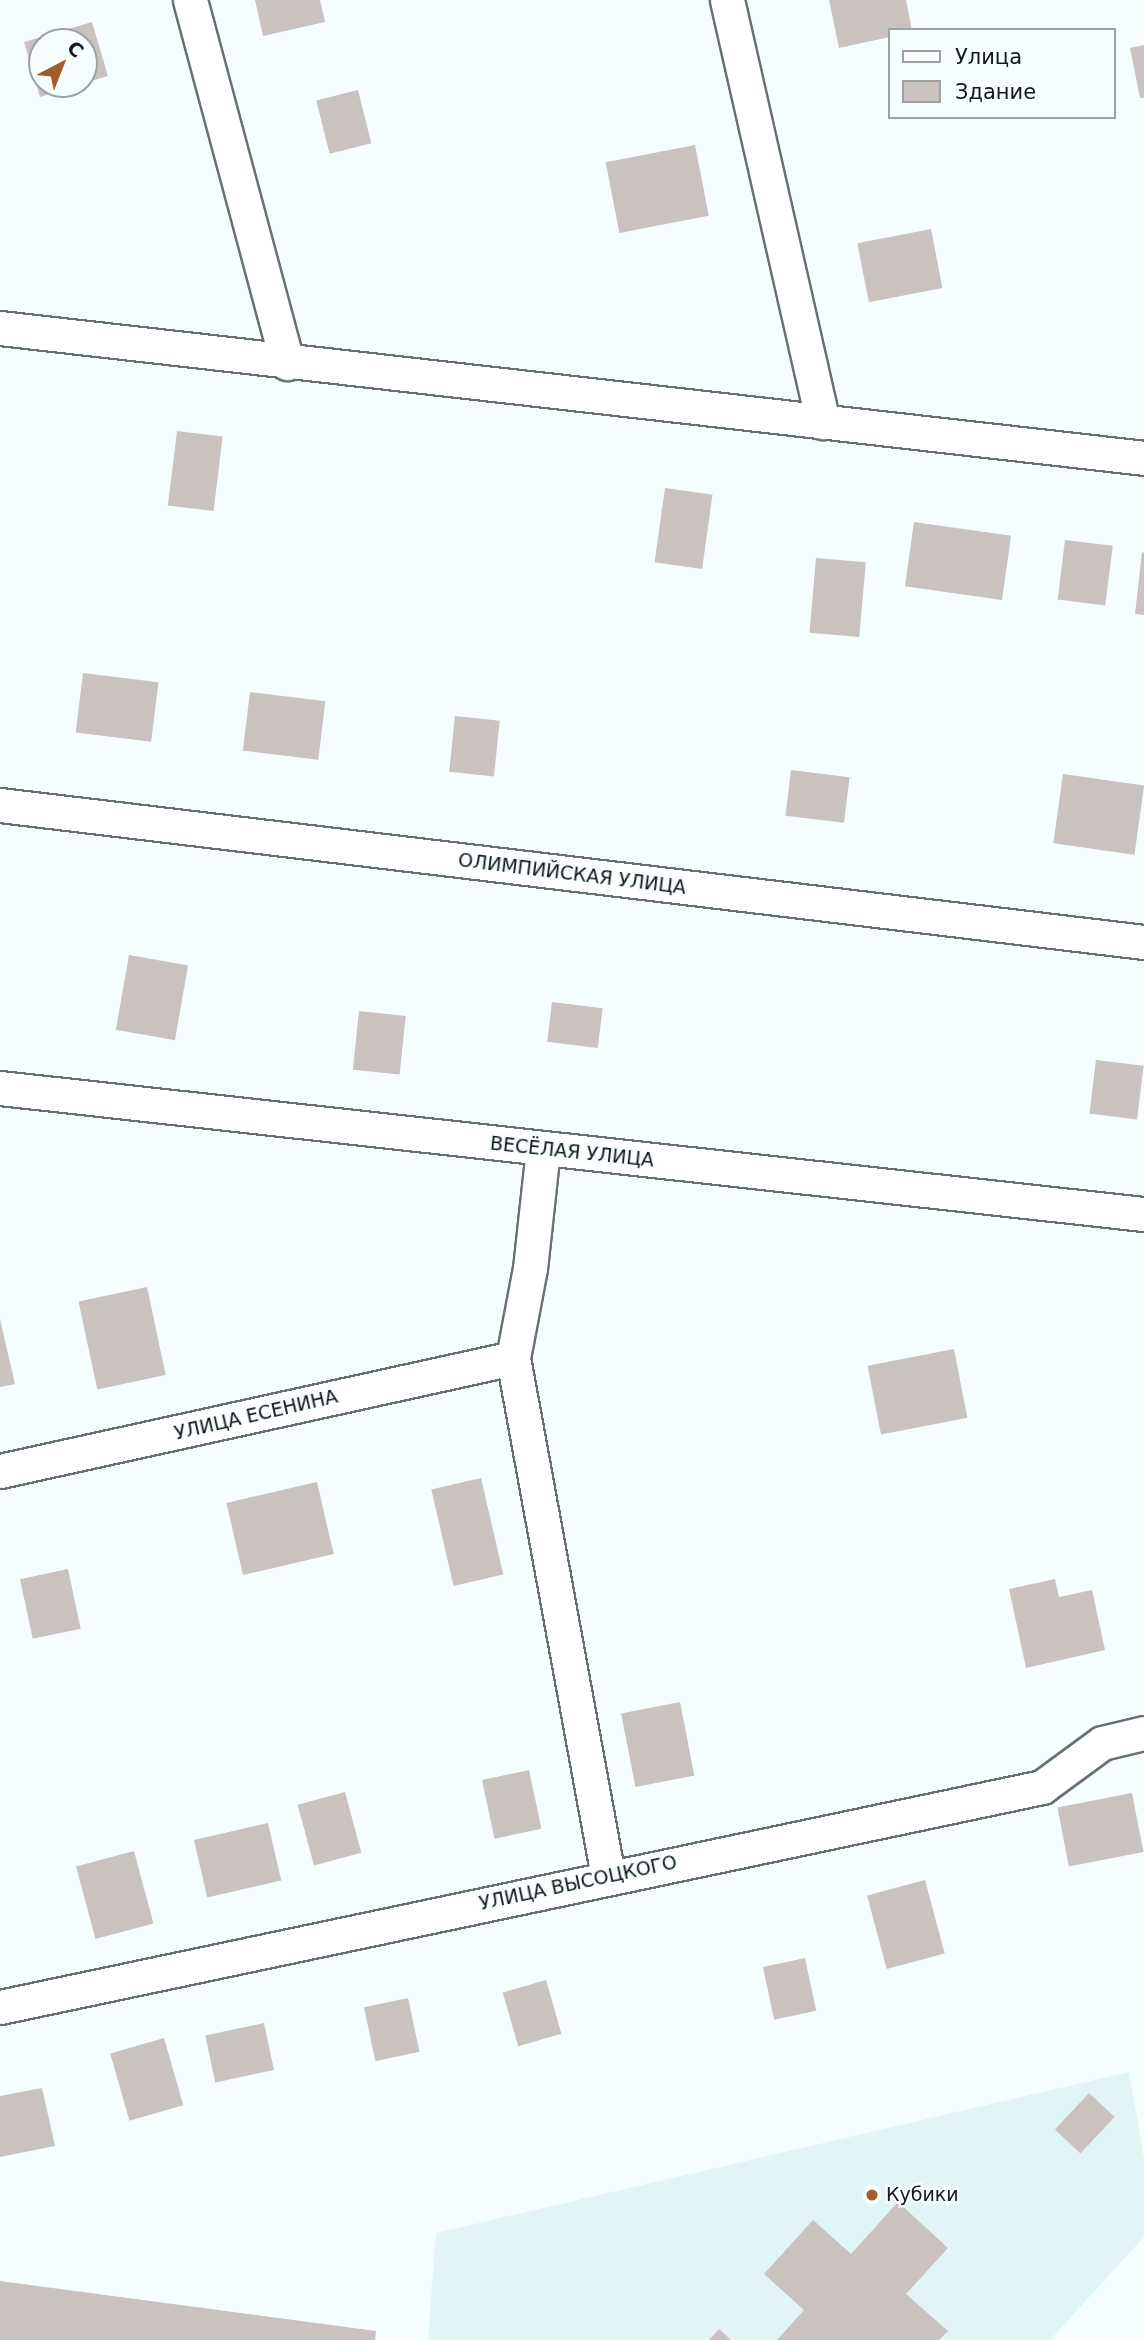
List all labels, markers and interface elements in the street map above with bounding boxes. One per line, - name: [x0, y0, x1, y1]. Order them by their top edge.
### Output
- north arrow: [28, 28, 98, 98]
- legend: [888, 28, 1116, 119]
- text: С: [63, 36, 88, 62]
- text: Улица: [955, 45, 1022, 69]
- text: Здание: [955, 80, 1036, 104]
- street label: ОЛИМПИЙСКАЯ УЛИЦА: [457, 849, 687, 899]
- street label: ВЕСЁЛАЯ УЛИЦА: [489, 1132, 655, 1172]
- street label: УЛИЦА ЕСЕНИНА: [172, 1385, 340, 1445]
- street label: УЛИЦА ВЫСОЦКОГО: [477, 1851, 679, 1915]
- place label: Кубики: [886, 2184, 959, 2206]
- marker: Кубики: [864, 2187, 880, 2203]

